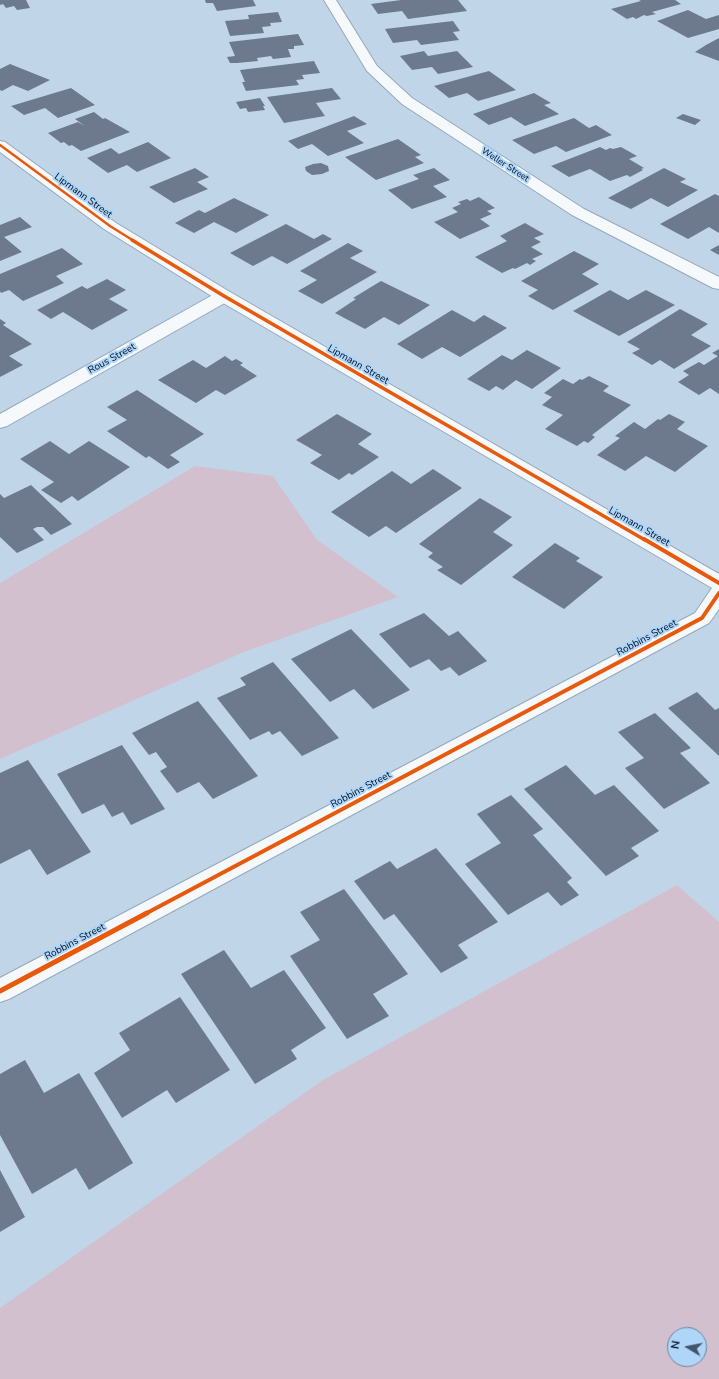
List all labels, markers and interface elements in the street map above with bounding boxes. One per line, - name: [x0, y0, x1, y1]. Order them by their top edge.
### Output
- street label: Weller Street: [479, 146, 531, 184]
- street label: Lipmann Street: [52, 171, 114, 221]
- street label: Rous Street: [86, 341, 138, 377]
- street label: Lipmann Street: [325, 343, 391, 387]
- street label: Lipmann Street: [606, 505, 672, 549]
- street label: Robbins Street: [615, 617, 679, 659]
- street label: Robbins Street: [329, 769, 393, 811]
- street label: Robbins Street: [43, 921, 107, 963]
- north arrow: [667, 1327, 707, 1367]
- text: N: [668, 1340, 684, 1350]

